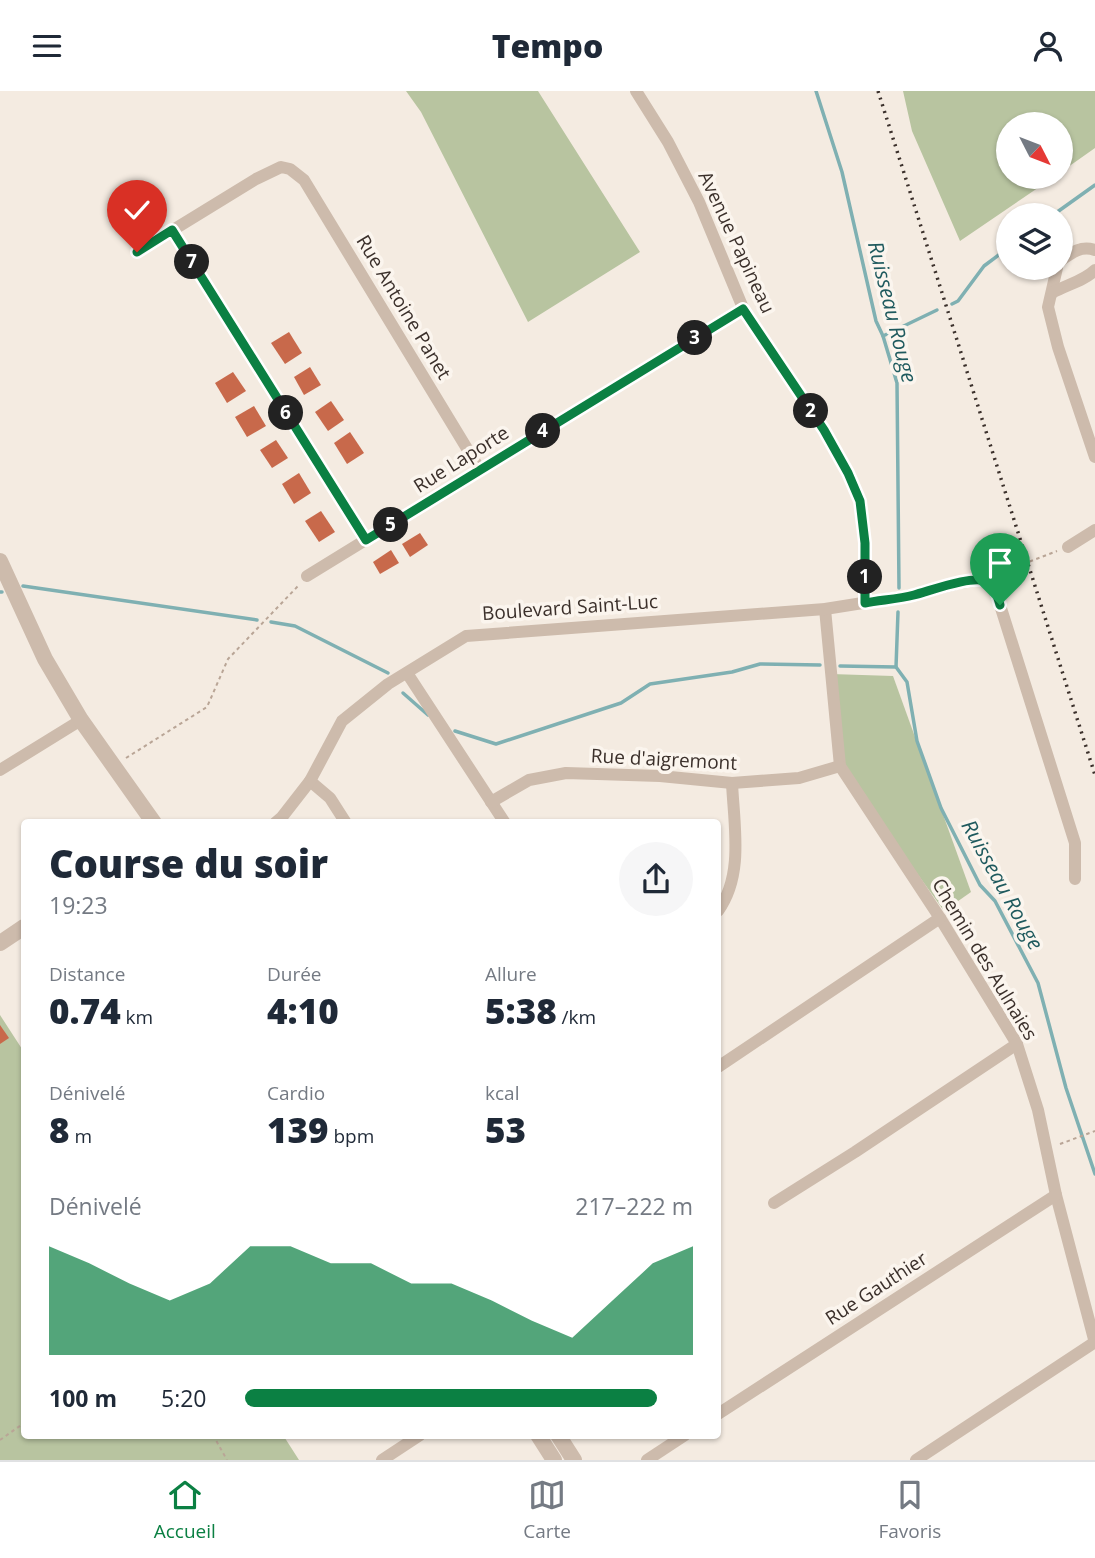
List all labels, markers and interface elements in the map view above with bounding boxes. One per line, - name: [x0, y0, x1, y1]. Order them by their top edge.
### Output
- text: Tempo: [492, 24, 603, 67]
- icon: menu: [28, 27, 66, 65]
- icon: person: [1029, 27, 1067, 65]
- north arrow: [996, 112, 1073, 189]
- map controls: [996, 112, 1073, 280]
- street label: Avenue Papineau: [693, 167, 781, 317]
- pin: [107, 180, 167, 252]
- icon: check: [118, 191, 156, 229]
- button: layers: [996, 203, 1073, 280]
- street label: Rue Antoine Panet: [351, 230, 457, 384]
- water label: Ruisseau Rouge: [862, 238, 924, 385]
- pin: 7: [174, 245, 210, 279]
- text: 7: [186, 248, 197, 274]
- pin: 3: [678, 321, 712, 355]
- text: 3: [689, 324, 700, 350]
- pin: 2: [794, 393, 828, 429]
- pin: 6: [268, 395, 304, 431]
- text: 2: [805, 397, 816, 423]
- text: 6: [280, 399, 291, 425]
- pin: 4: [526, 413, 560, 449]
- text: 4: [537, 417, 548, 443]
- street label: Rue Laporte: [408, 419, 514, 499]
- pin: 5: [374, 507, 408, 543]
- text: 5: [385, 511, 396, 537]
- pin: [970, 533, 1030, 605]
- icon: arrive: [981, 544, 1019, 582]
- pin: 1: [848, 559, 882, 595]
- text: 1: [859, 563, 870, 589]
- street label: Boulevard Saint-Luc: [481, 588, 659, 626]
- street label: Rue d'aigremont: [590, 742, 738, 776]
- water label: Ruisseau Rouge: [956, 814, 1050, 955]
- text: Course du soir: [49, 837, 328, 889]
- button: share: [619, 842, 693, 916]
- street label: Chemin des Aulnaies: [926, 873, 1044, 1045]
- text: 19:23: [49, 889, 108, 921]
- text: Distance: [49, 961, 125, 987]
- text: Durée: [267, 961, 322, 987]
- text: Allure: [485, 961, 537, 987]
- text: 0.74: [49, 987, 121, 1034]
- text: 4:10: [267, 987, 339, 1034]
- text: 5:38: [485, 987, 557, 1034]
- text: km: [121, 1004, 153, 1030]
- text: /km: [557, 1004, 596, 1030]
- text: Dénivelé: [49, 1080, 126, 1106]
- text: Cardio: [267, 1080, 325, 1106]
- text: kcal: [485, 1080, 519, 1106]
- text: 8: [49, 1106, 70, 1153]
- text: 139: [267, 1106, 329, 1153]
- text: 53: [485, 1106, 526, 1153]
- text: m: [70, 1123, 92, 1149]
- text: bpm: [329, 1123, 374, 1149]
- text: Dénivelé: [49, 1190, 142, 1222]
- text: 217–222 m: [575, 1190, 693, 1222]
- street label: Rue Gauthier: [820, 1245, 932, 1331]
- text: 100 m: [49, 1382, 117, 1414]
- text: 5:20: [161, 1382, 207, 1414]
- tab: Accueil: [154, 1476, 216, 1544]
- tab: Carte: [523, 1476, 571, 1544]
- tab: Favoris: [878, 1476, 941, 1544]

